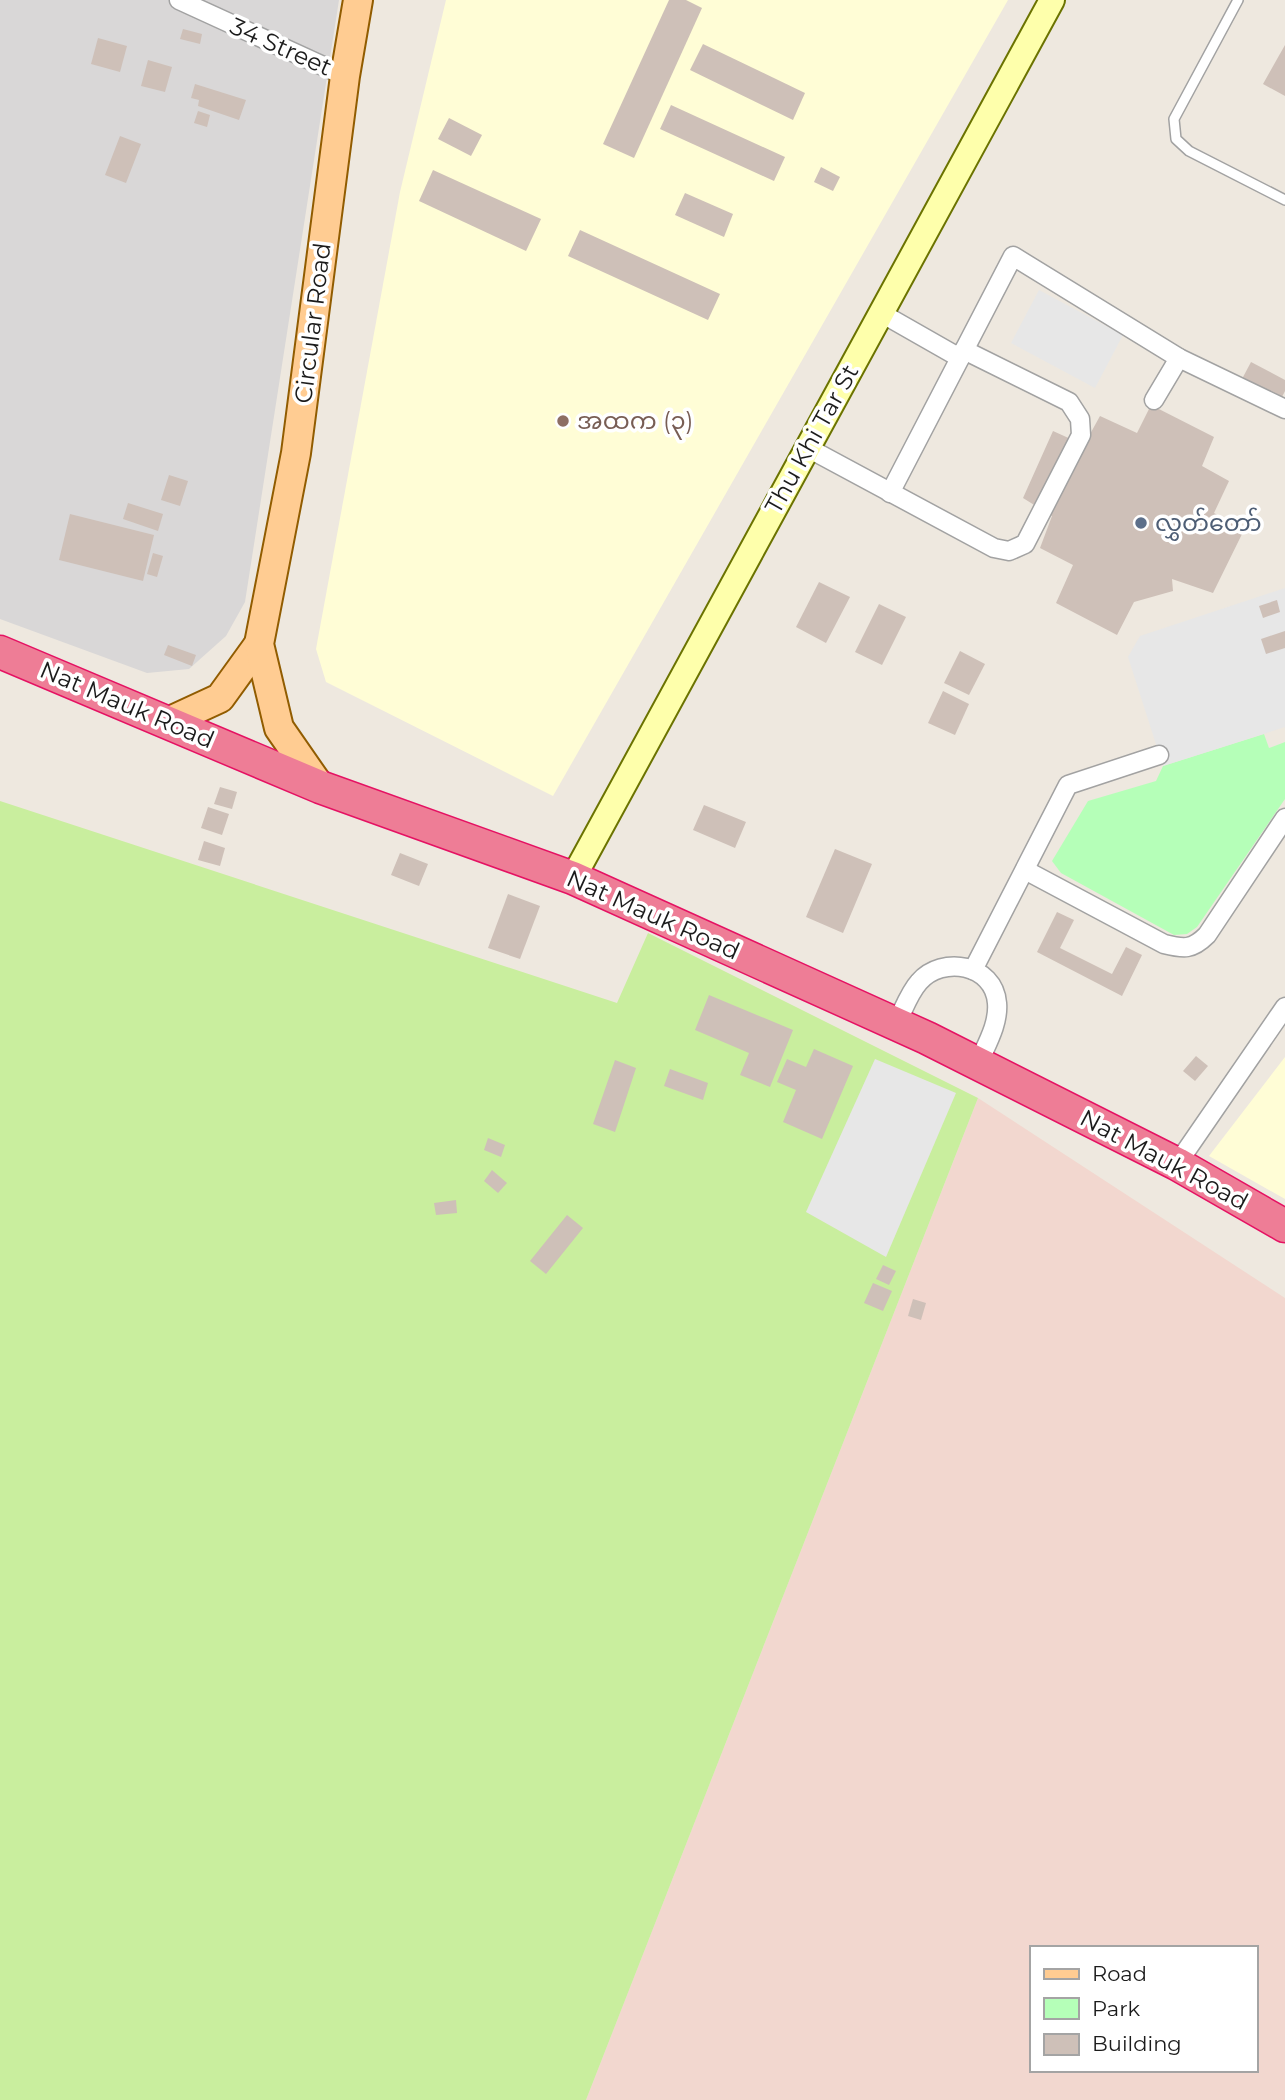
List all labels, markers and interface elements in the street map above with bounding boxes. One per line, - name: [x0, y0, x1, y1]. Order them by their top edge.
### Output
- street label: 34 Street: [226, 11, 337, 82]
- street label: Circular Road: [288, 241, 337, 405]
- street label: Thu Khi Tar St: [759, 359, 865, 518]
- place label: အထက (၃): [577, 406, 694, 440]
- marker: အထက (၃): [555, 413, 571, 429]
- place label: လွှတ်တော်: [1155, 507, 1262, 541]
- marker: လွှတ်တော်: [1133, 515, 1149, 531]
- street label: Nat Mauk Road: [36, 655, 219, 754]
- street label: Nat Mauk Road: [562, 863, 744, 966]
- street label: Nat Mauk Road: [1075, 1103, 1253, 1216]
- legend: [1030, 1946, 1257, 2072]
- text: Road: [1092, 1961, 1147, 1986]
- text: Park: [1092, 1996, 1140, 2021]
- text: Building: [1092, 2031, 1182, 2056]

